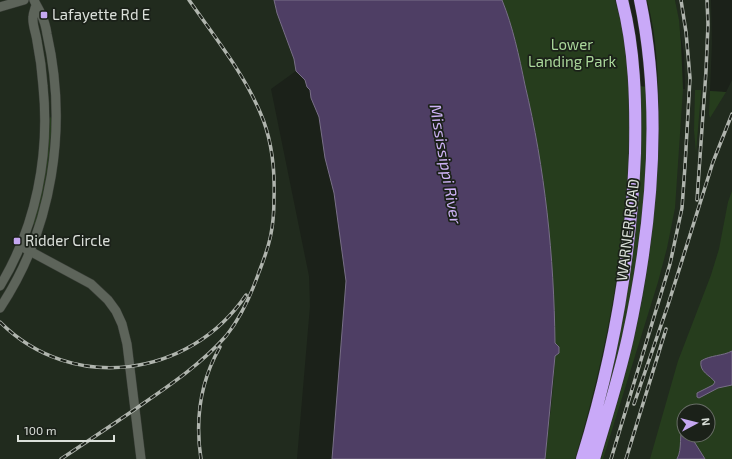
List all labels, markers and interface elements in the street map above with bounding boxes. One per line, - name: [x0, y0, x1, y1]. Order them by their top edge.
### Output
- place label: Lafayette Rd E: [52, 5, 150, 23]
- marker: Lafayette Rd E: [39, 10, 49, 20]
- park label: Lower Landing Park: [528, 35, 616, 70]
- water label: Mississippi River: [427, 102, 466, 226]
- street label: WARNER ROAD: [612, 178, 642, 282]
- place label: Ridder Circle: [25, 231, 110, 249]
- marker: Ridder Circle: [12, 236, 22, 246]
- north arrow: [676, 403, 716, 443]
- scale bar: [18, 417, 114, 443]
- text: N: [699, 417, 713, 427]
- text: 100 m: [24, 423, 56, 437]

